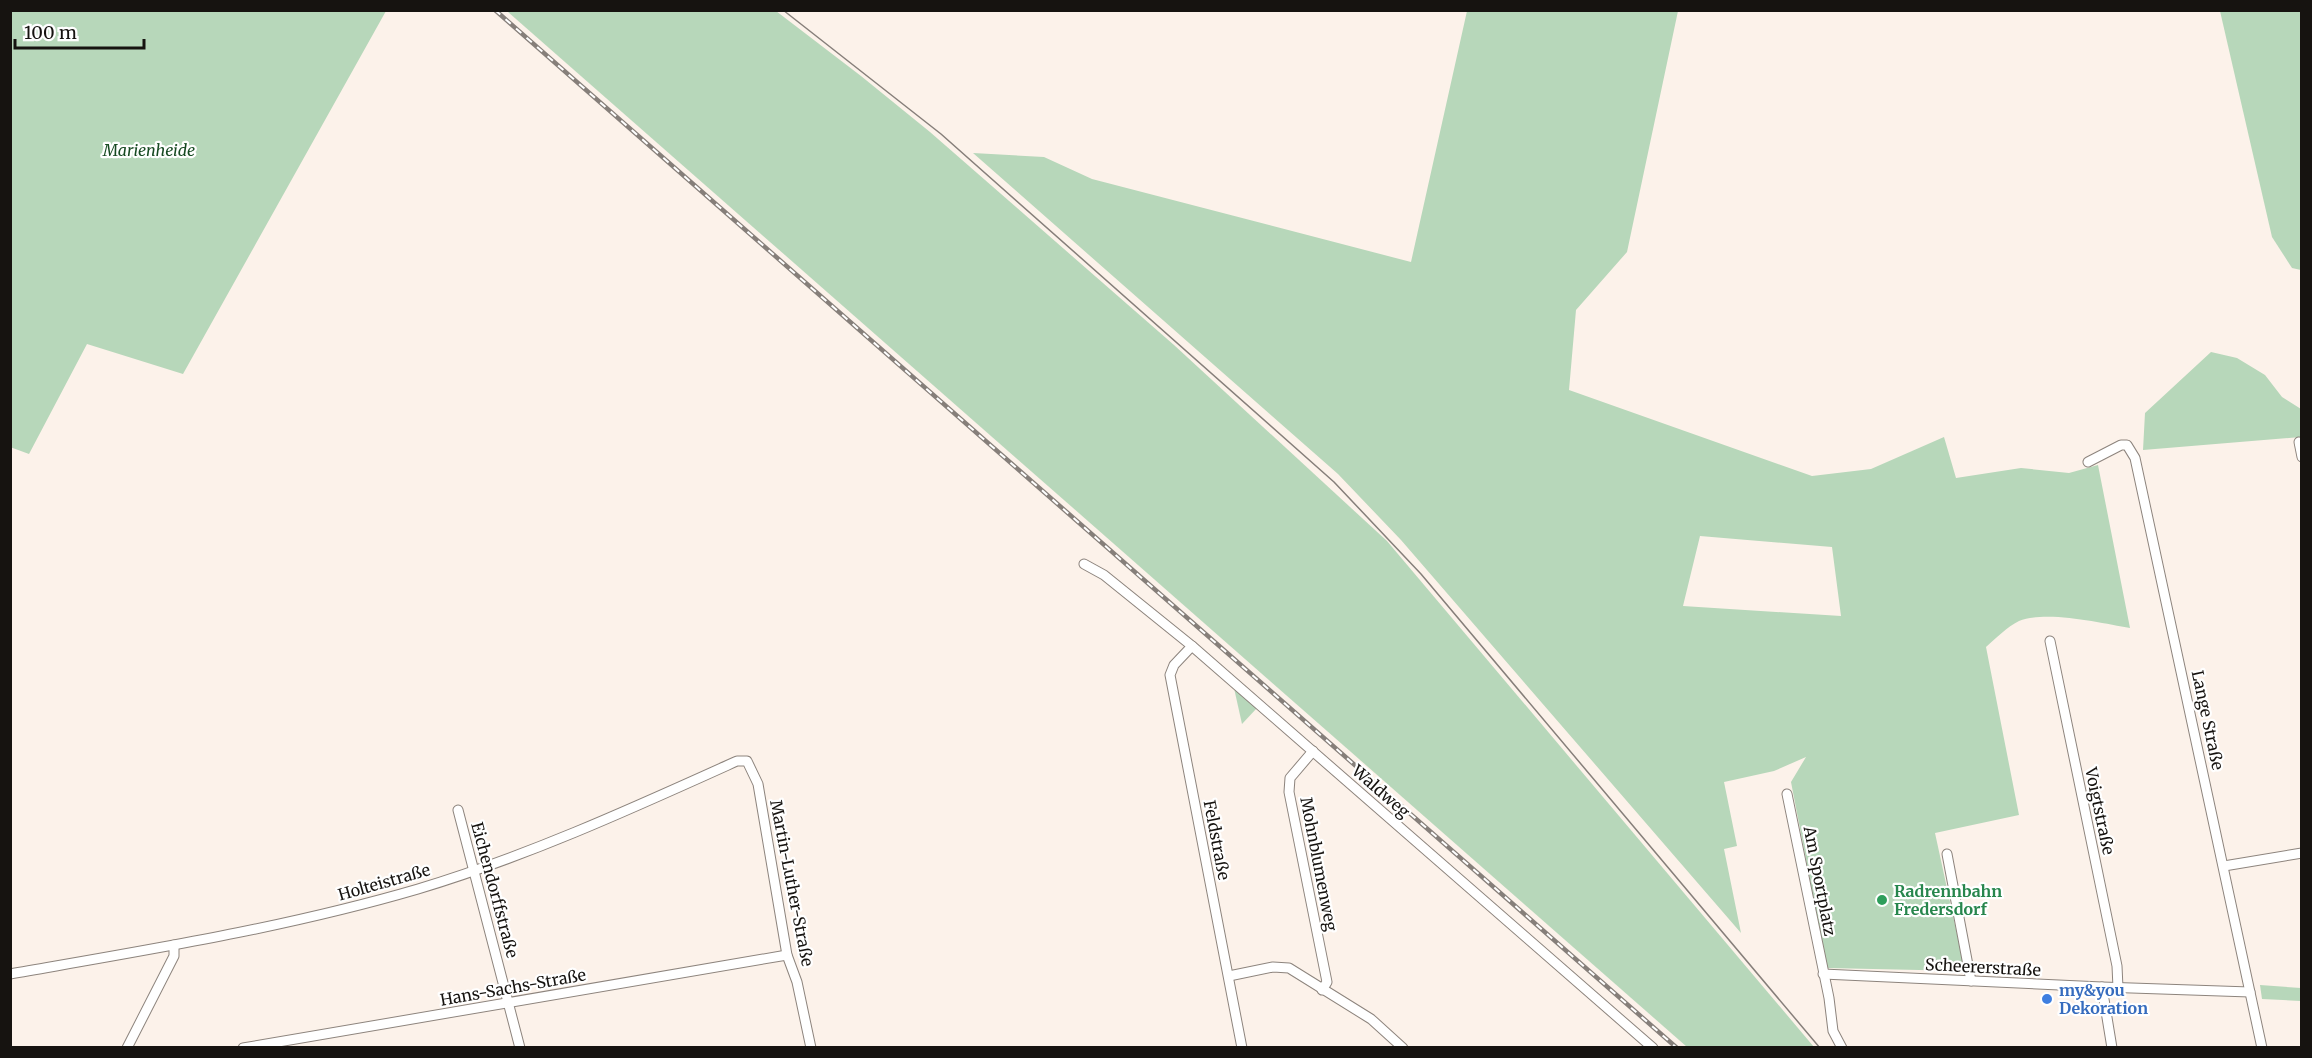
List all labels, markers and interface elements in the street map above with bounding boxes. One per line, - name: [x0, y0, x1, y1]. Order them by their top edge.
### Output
- scale bar: [15, 12, 144, 50]
- text: 100 m: [24, 21, 77, 44]
- park label: Marienheide: [102, 140, 195, 160]
- street label: Lange Straße: [2188, 668, 2228, 772]
- street label: Waldweg: [1347, 760, 1414, 822]
- street label: Voigtstraße: [2081, 764, 2119, 857]
- street label: Mohnblumenweg: [1296, 795, 1342, 933]
- street label: Martin-Luther-Straße: [766, 798, 818, 968]
- street label: Feldstraße: [1199, 798, 1235, 882]
- street label: Eichendorffstraße: [467, 820, 523, 960]
- street label: Am Sportplatz: [1799, 823, 1841, 938]
- street label: Holteistraße: [336, 859, 432, 905]
- place label: Radrennbahn Fredersdorf: [1894, 881, 2002, 919]
- marker: Radrennbahn Fredersdorf: [1875, 893, 1889, 907]
- street label: Scheererstraße: [1925, 954, 2041, 980]
- street label: Hans-Sachs-Straße: [439, 964, 587, 1010]
- place label: my&you Dekoration: [2059, 980, 2148, 1018]
- marker: my&you Dekoration: [2040, 992, 2054, 1006]

